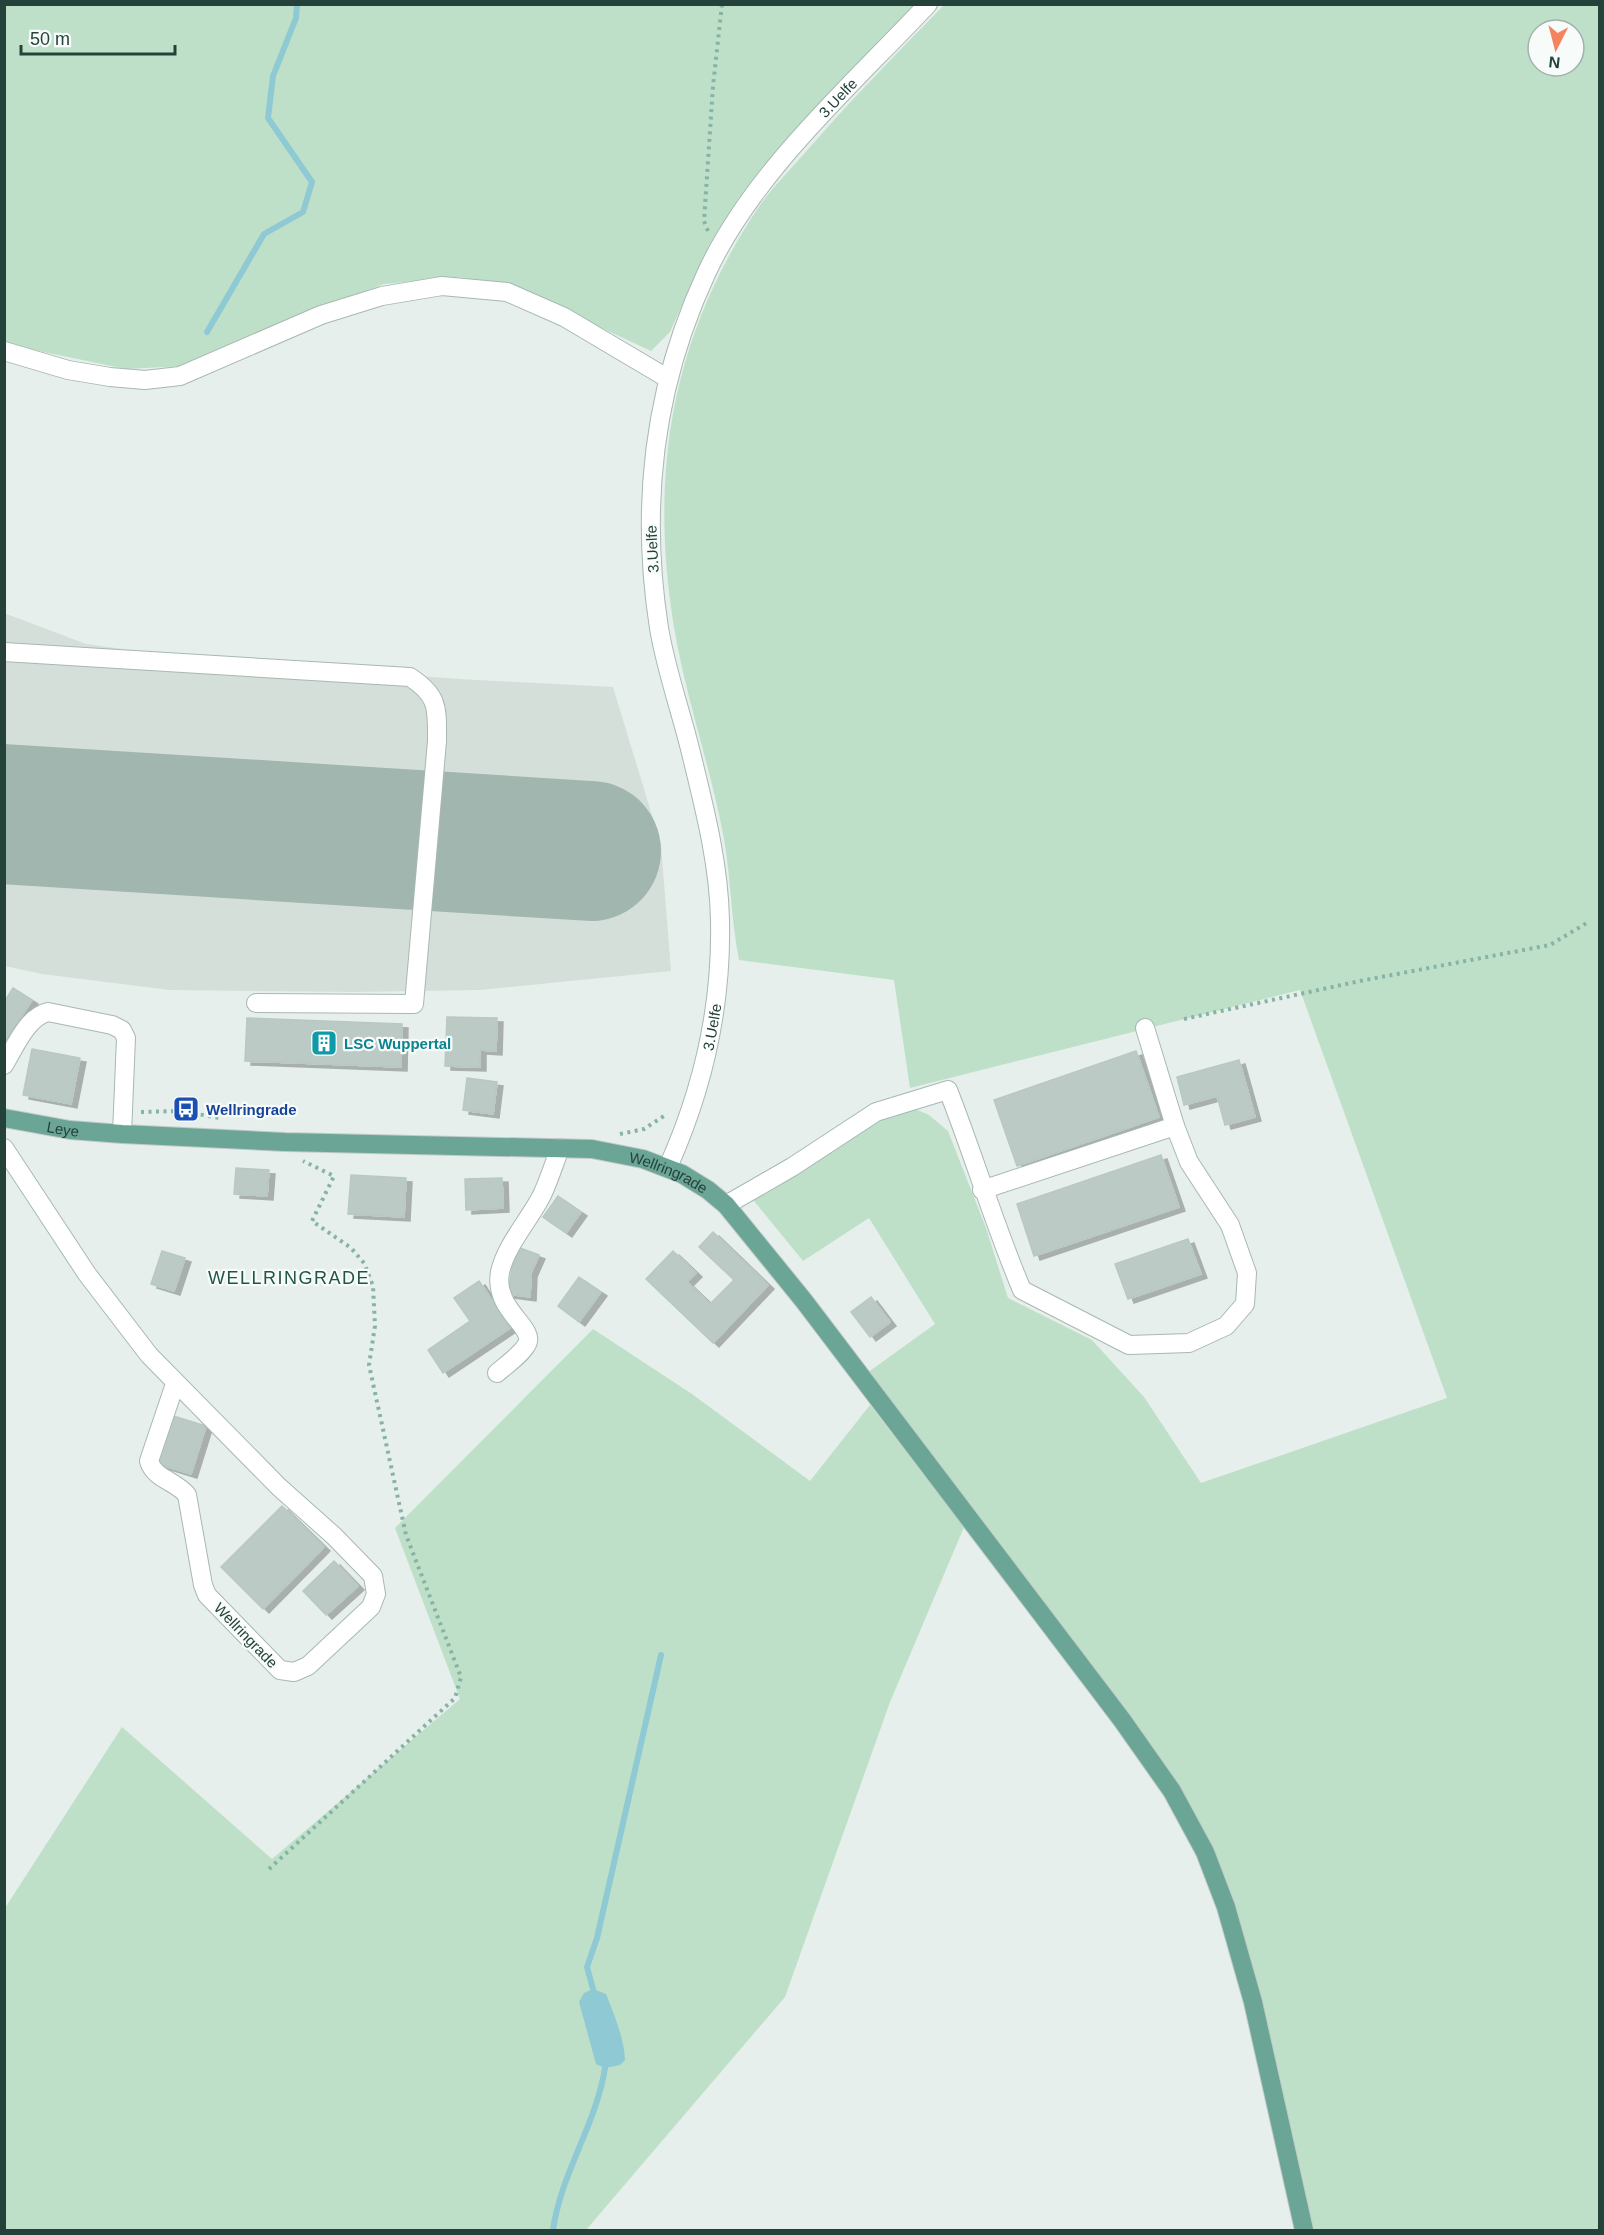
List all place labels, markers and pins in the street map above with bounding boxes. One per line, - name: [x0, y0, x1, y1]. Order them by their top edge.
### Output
- building icon: LSC Wuppertal: [309, 1028, 339, 1058]
- place label: LSC Wuppertal: [344, 1035, 451, 1052]
- bus stop icon: Wellringrade: [171, 1094, 201, 1124]
- place label: Wellringrade: [206, 1101, 297, 1118]

